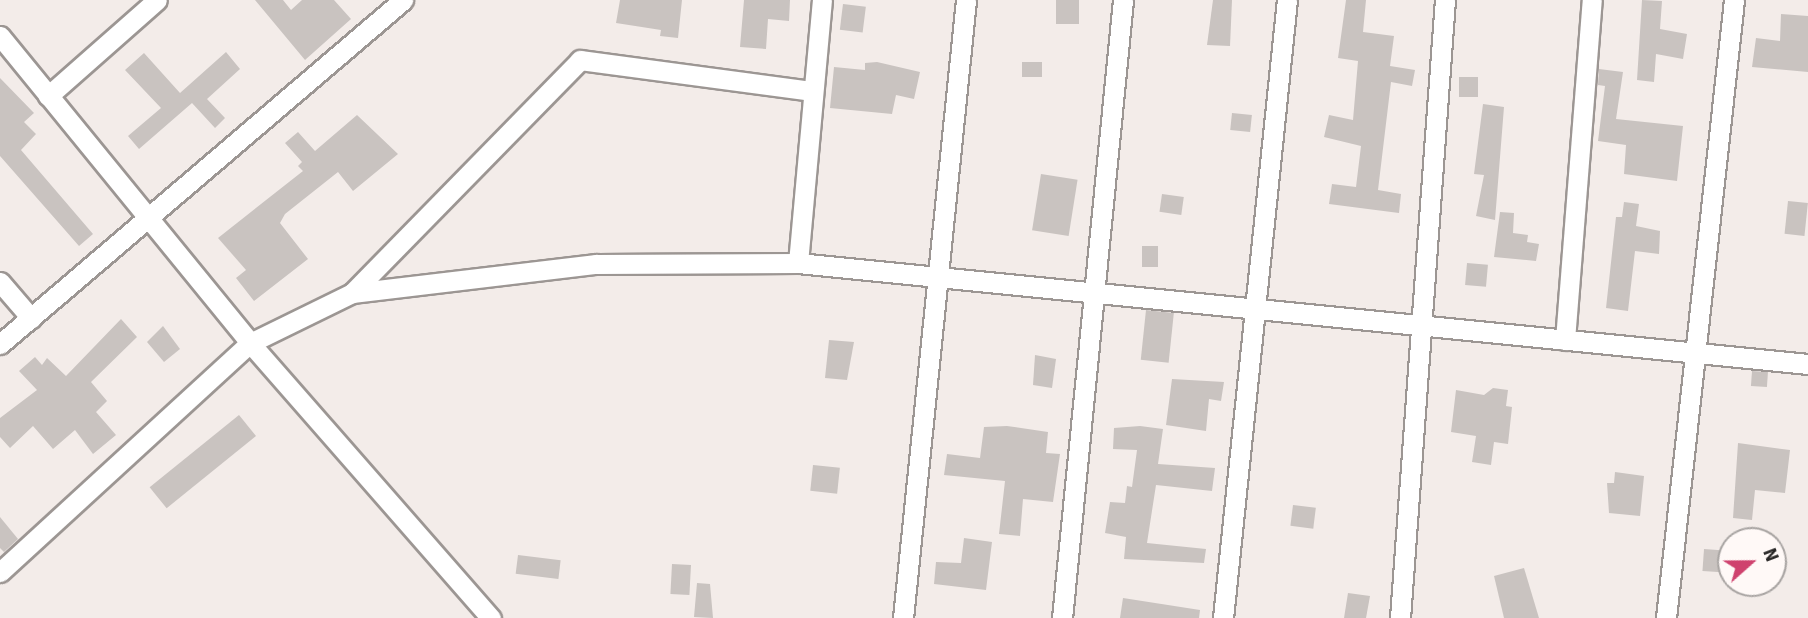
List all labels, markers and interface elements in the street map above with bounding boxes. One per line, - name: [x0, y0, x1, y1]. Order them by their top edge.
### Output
- north arrow: [1717, 527, 1787, 597]
- text: N: [1755, 544, 1785, 566]

